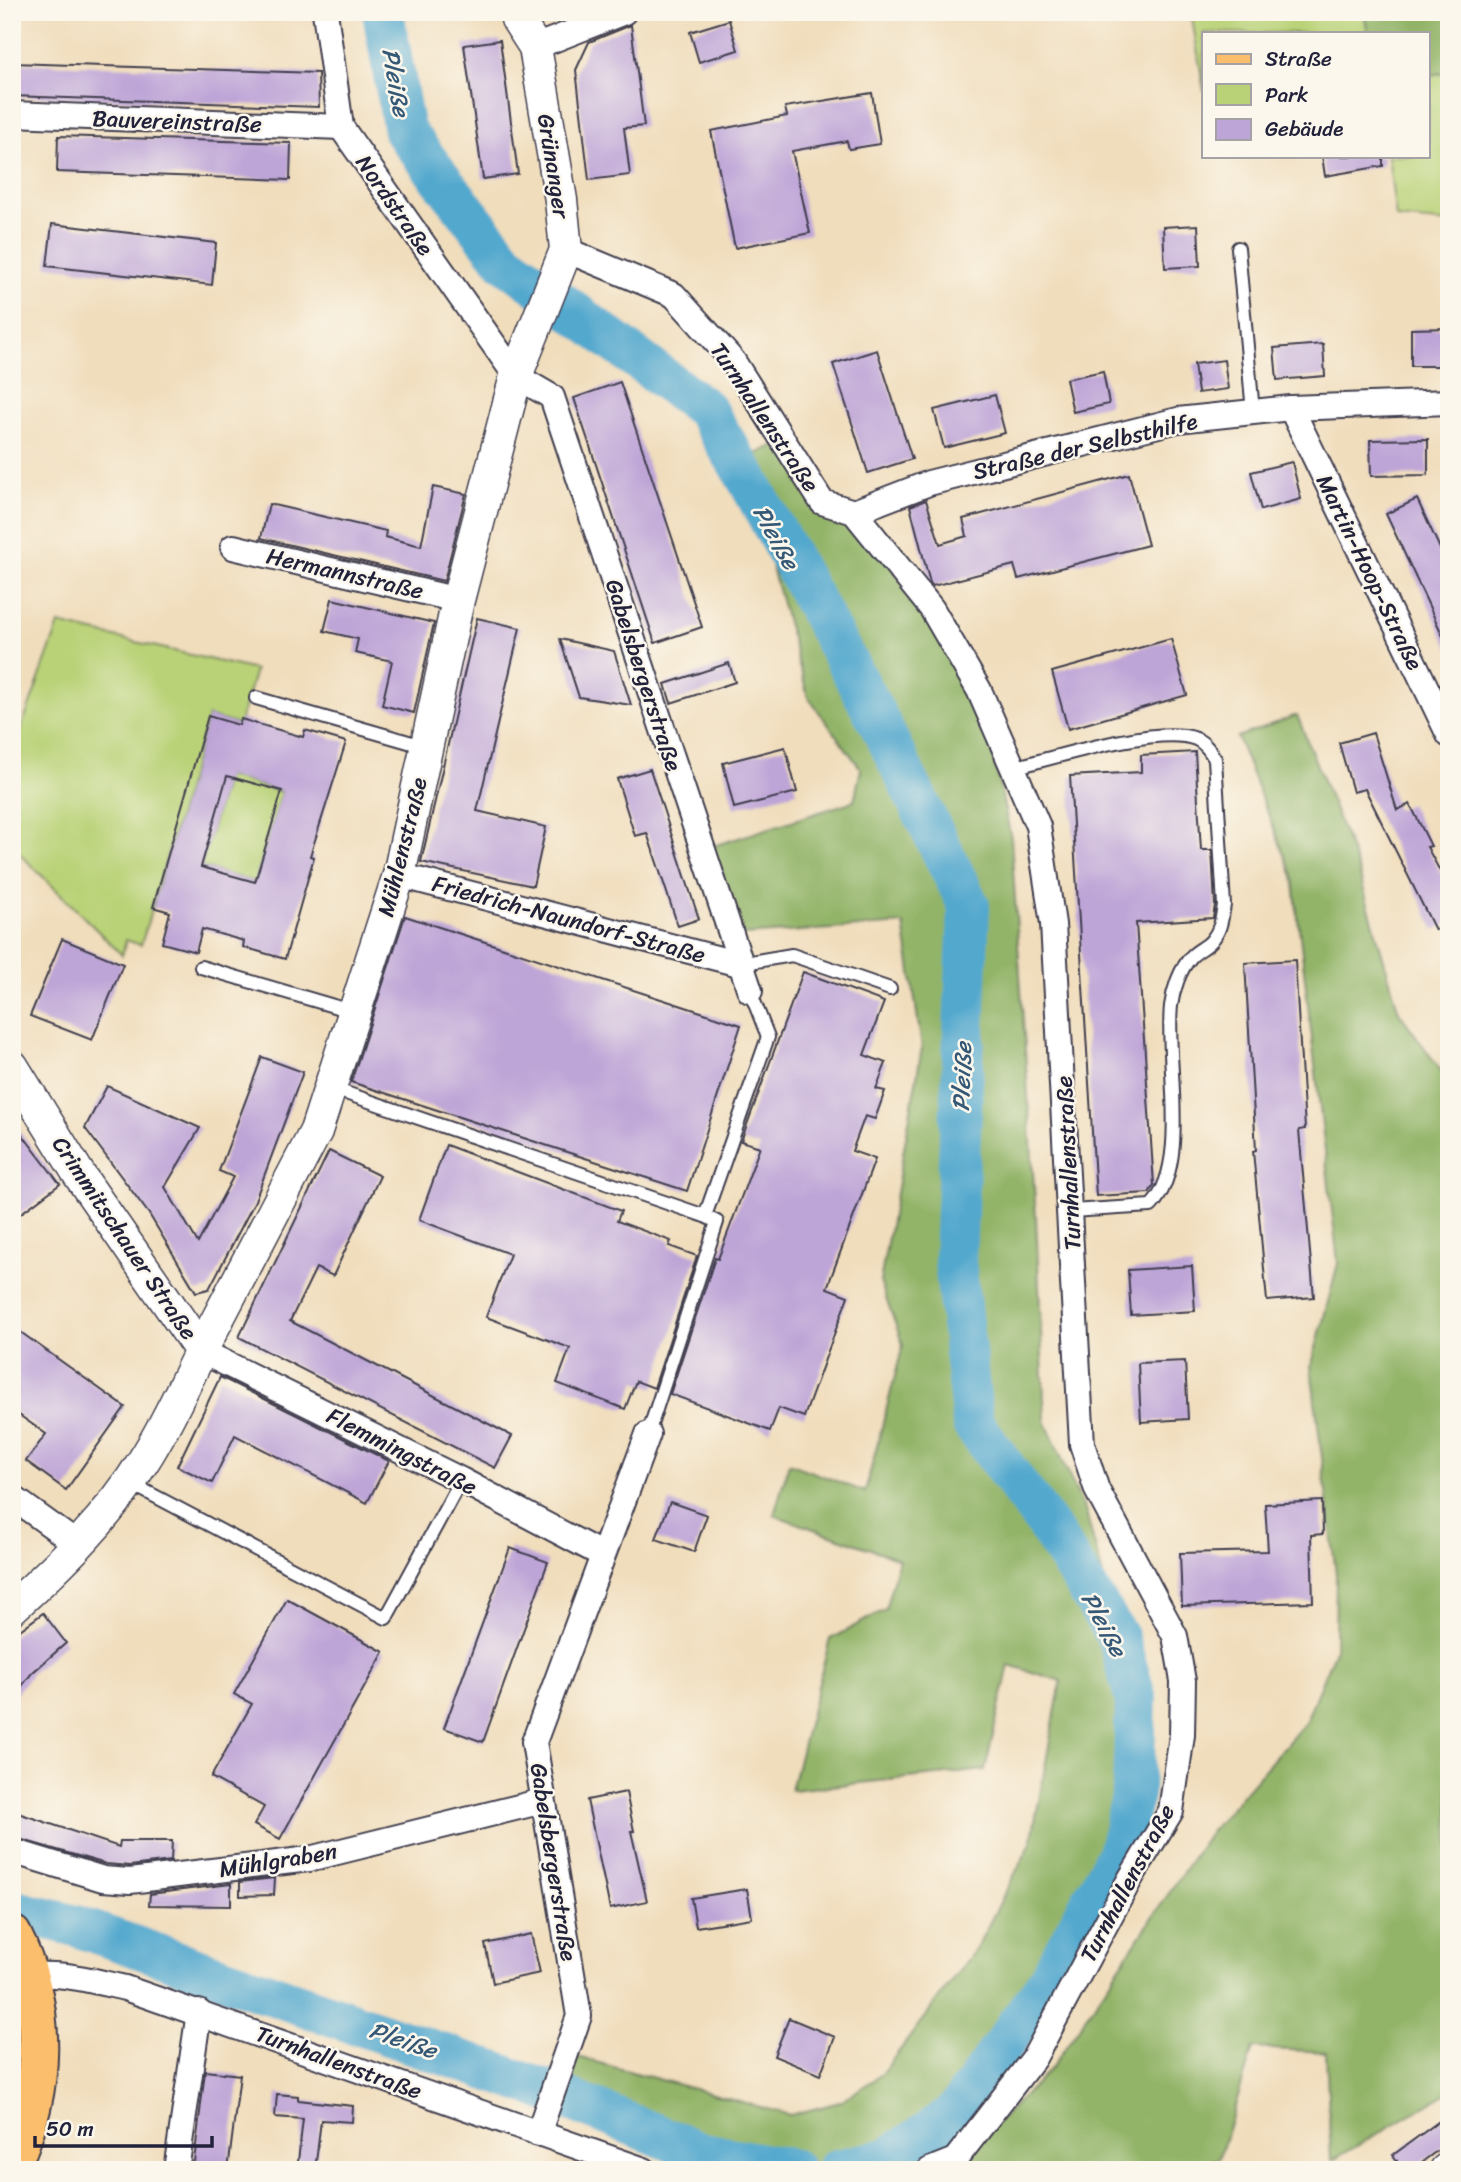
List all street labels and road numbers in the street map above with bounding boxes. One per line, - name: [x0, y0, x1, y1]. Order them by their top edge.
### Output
- street label: Bauvereinstraße: [92, 98, 263, 145]
- street label: Grünanger: [525, 111, 582, 223]
- street label: Nordstraße: [344, 146, 445, 265]
- street label: Turnhallenstraße: [699, 333, 830, 501]
- street label: Straße der Selbsthilfe: [969, 401, 1202, 492]
- street label: Martin-Hoop-Straße: [1304, 467, 1435, 677]
- street label: Hermannstraße: [262, 535, 428, 612]
- street label: Gabelsbergerstraße: [593, 574, 694, 777]
- street label: Mühlenstraße: [365, 773, 440, 921]
- street label: Friedrich-Naundorf-Straße: [428, 863, 710, 976]
- street label: Turnhallenstraße: [1043, 1075, 1094, 1251]
- street label: Crimmitschauer Straße: [41, 1128, 209, 1349]
- street label: Flemmingstraße: [319, 1396, 485, 1507]
- street label: Gabelsbergerstraße: [518, 1760, 589, 1964]
- street label: Turnhallenstraße: [1068, 1796, 1187, 1970]
- street label: Mühlgraben: [216, 1831, 340, 1890]
- street label: Turnhallenstraße: [250, 2013, 428, 2112]

